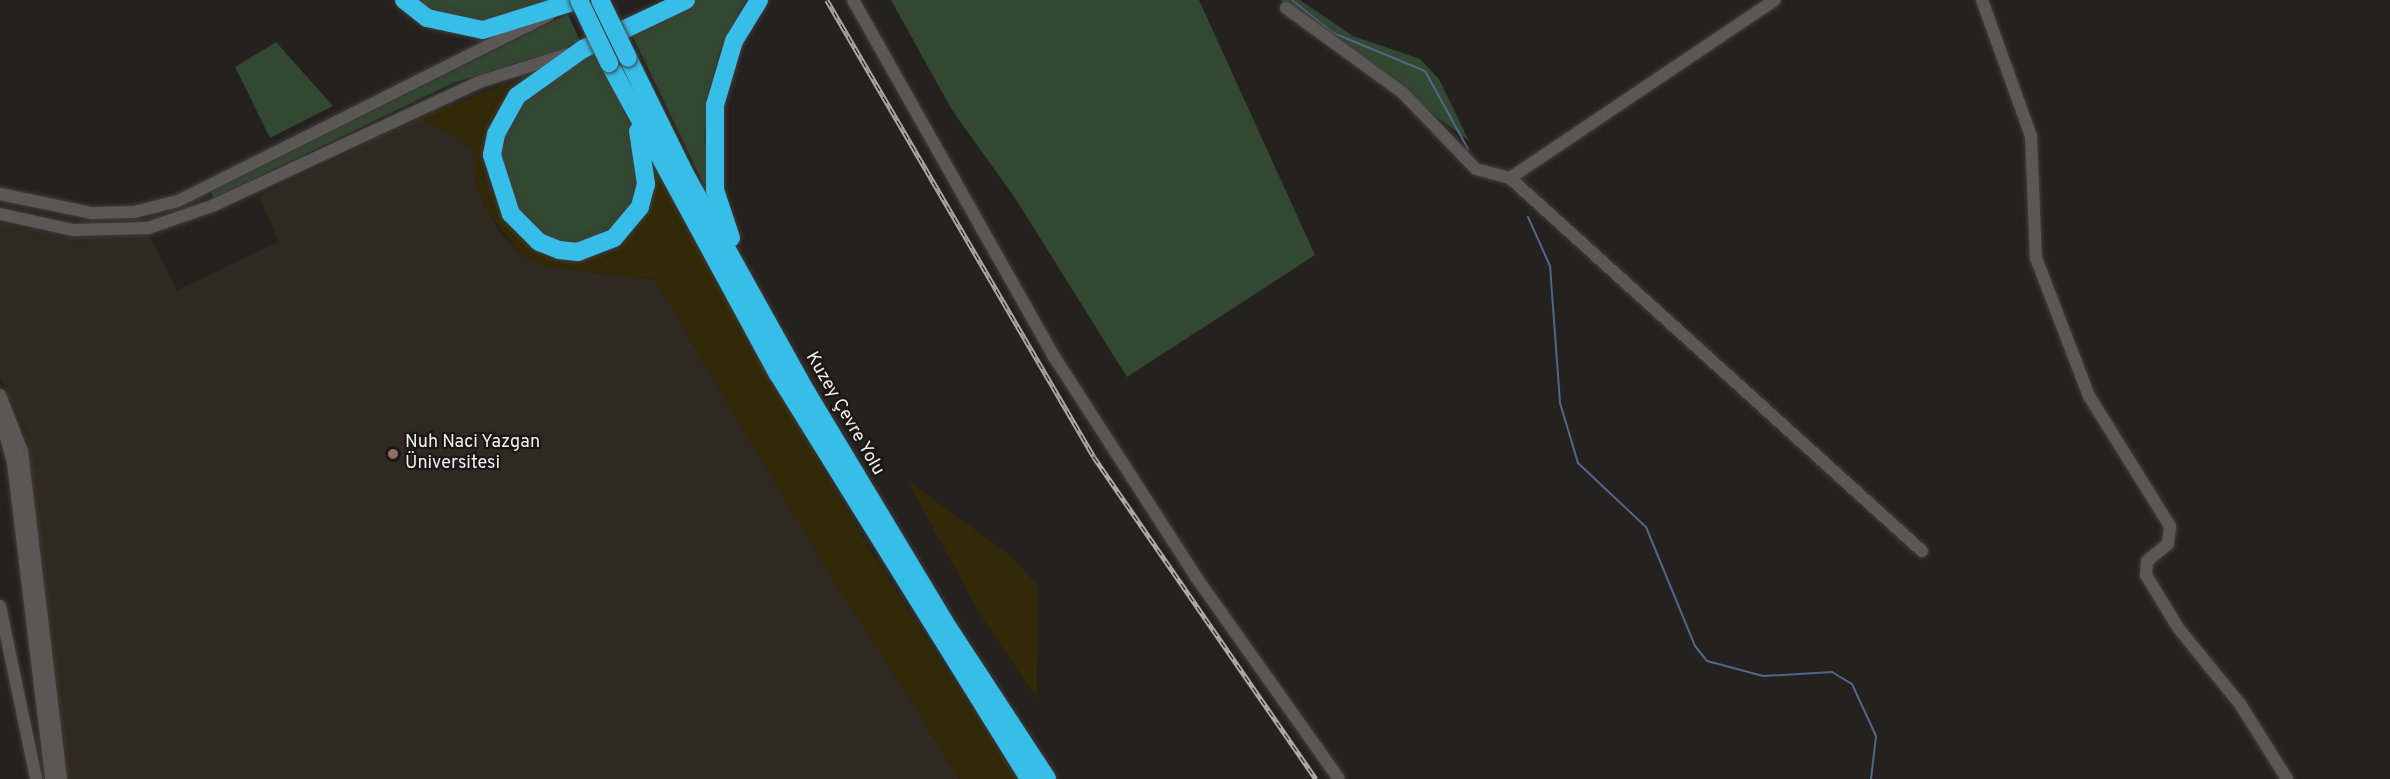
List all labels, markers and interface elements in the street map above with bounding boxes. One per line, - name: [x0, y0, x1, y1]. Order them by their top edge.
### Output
- street label: Kuzey Çevre Yolu: [800, 348, 888, 480]
- place label: Nuh Naci Yazgan Üniversitesi: [405, 433, 541, 476]
- marker: Nuh Naci Yazgan Üniversitesi: [386, 447, 400, 461]

